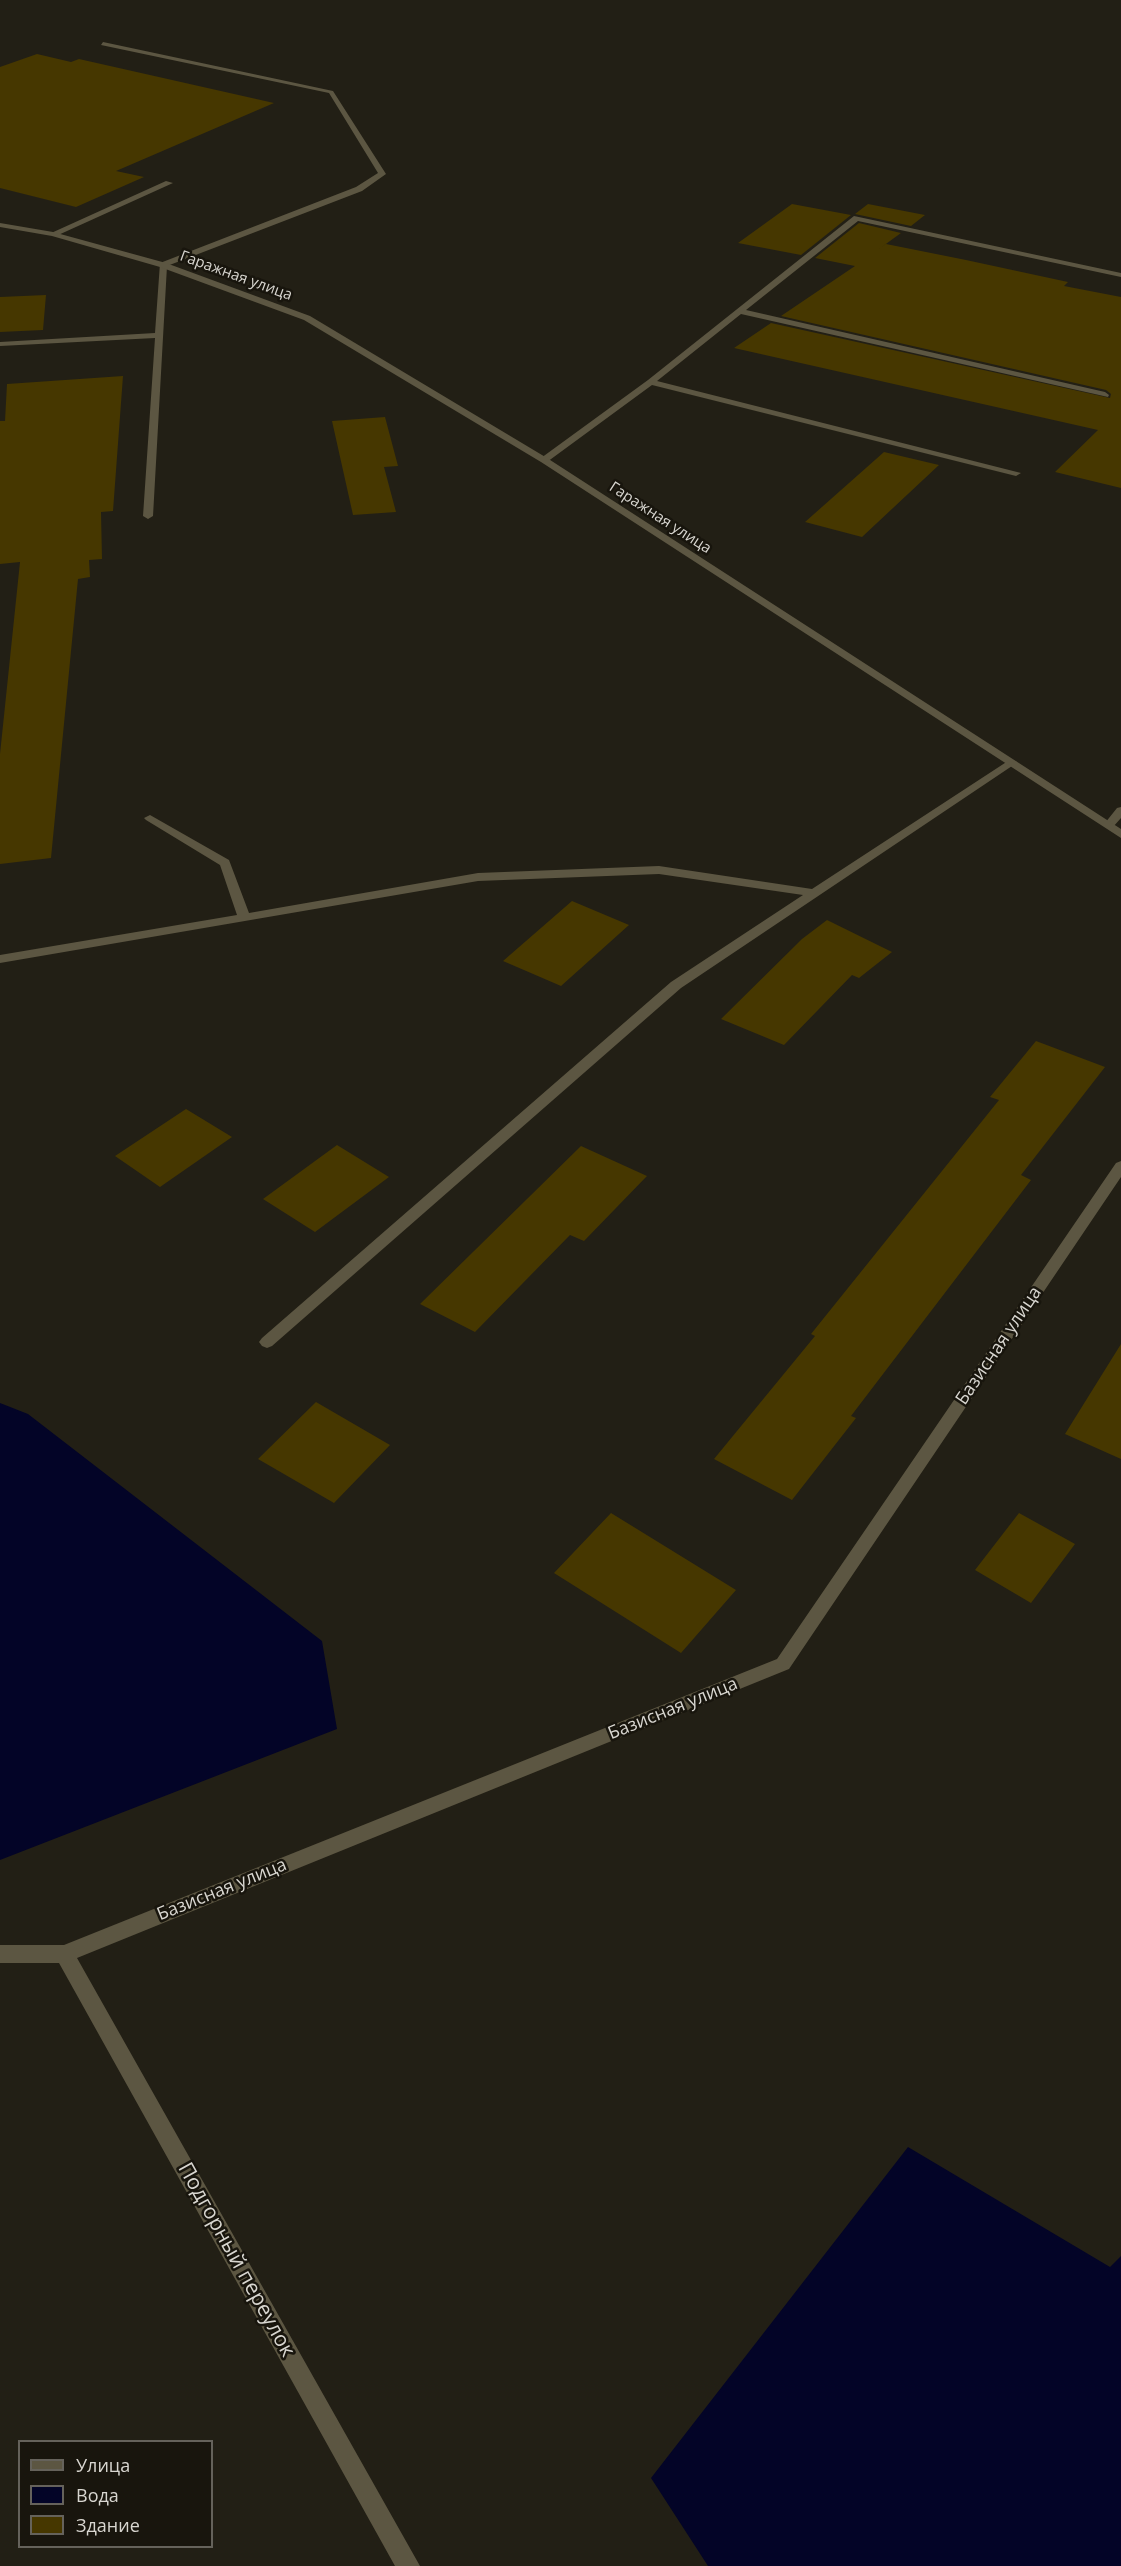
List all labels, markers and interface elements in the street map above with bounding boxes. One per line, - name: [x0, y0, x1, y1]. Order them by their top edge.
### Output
- street label: Гаражная улица: [177, 247, 295, 305]
- street label: Гаражная улица: [606, 478, 714, 558]
- street label: Базисная улица: [952, 1283, 1046, 1409]
- street label: Базисная улица: [605, 1673, 741, 1745]
- street label: Базисная улица: [154, 1854, 290, 1926]
- street label: Подгорный переулок: [172, 2158, 300, 2362]
- legend: [18, 2440, 213, 2548]
- text: Улица: [76, 2453, 130, 2477]
- text: Вода: [76, 2483, 119, 2507]
- text: Здание: [76, 2513, 140, 2537]

